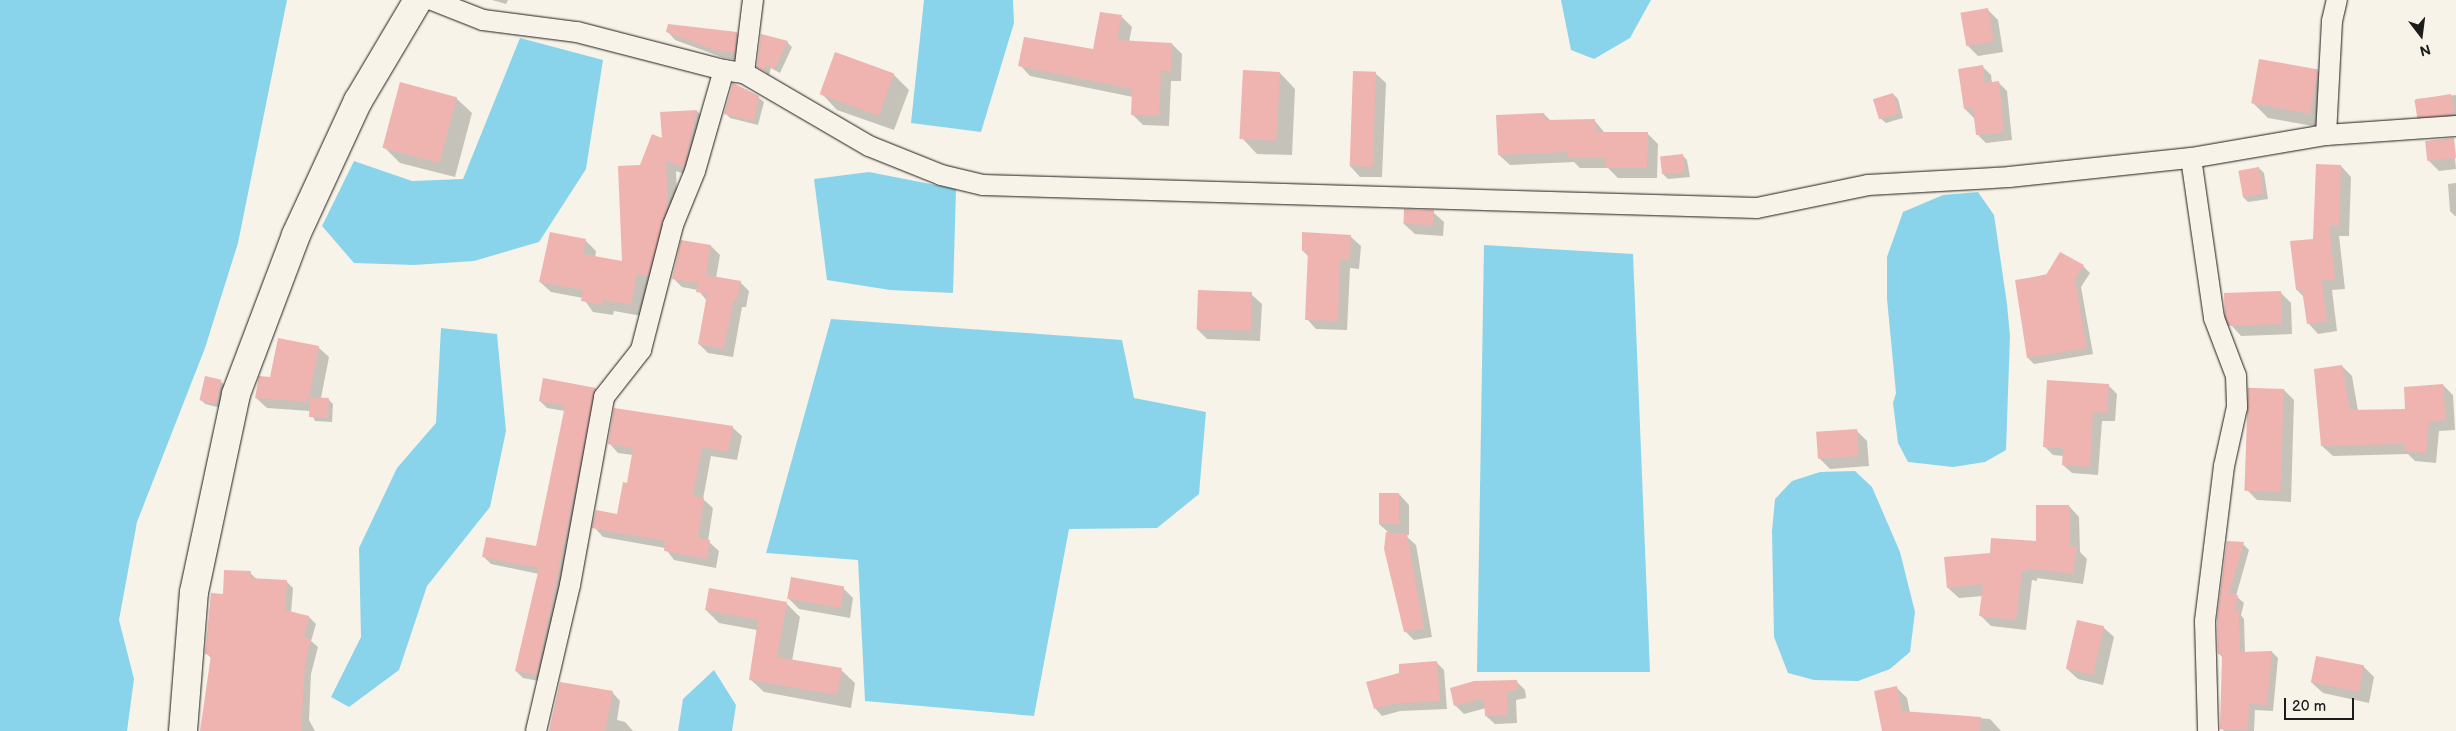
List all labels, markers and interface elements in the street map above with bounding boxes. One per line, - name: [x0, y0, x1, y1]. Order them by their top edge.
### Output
- north arrow: [2396, 10, 2446, 60]
- text: N: [2418, 40, 2432, 60]
- scale bar: [2286, 688, 2356, 720]
- text: 20 m: [2292, 697, 2326, 716]

